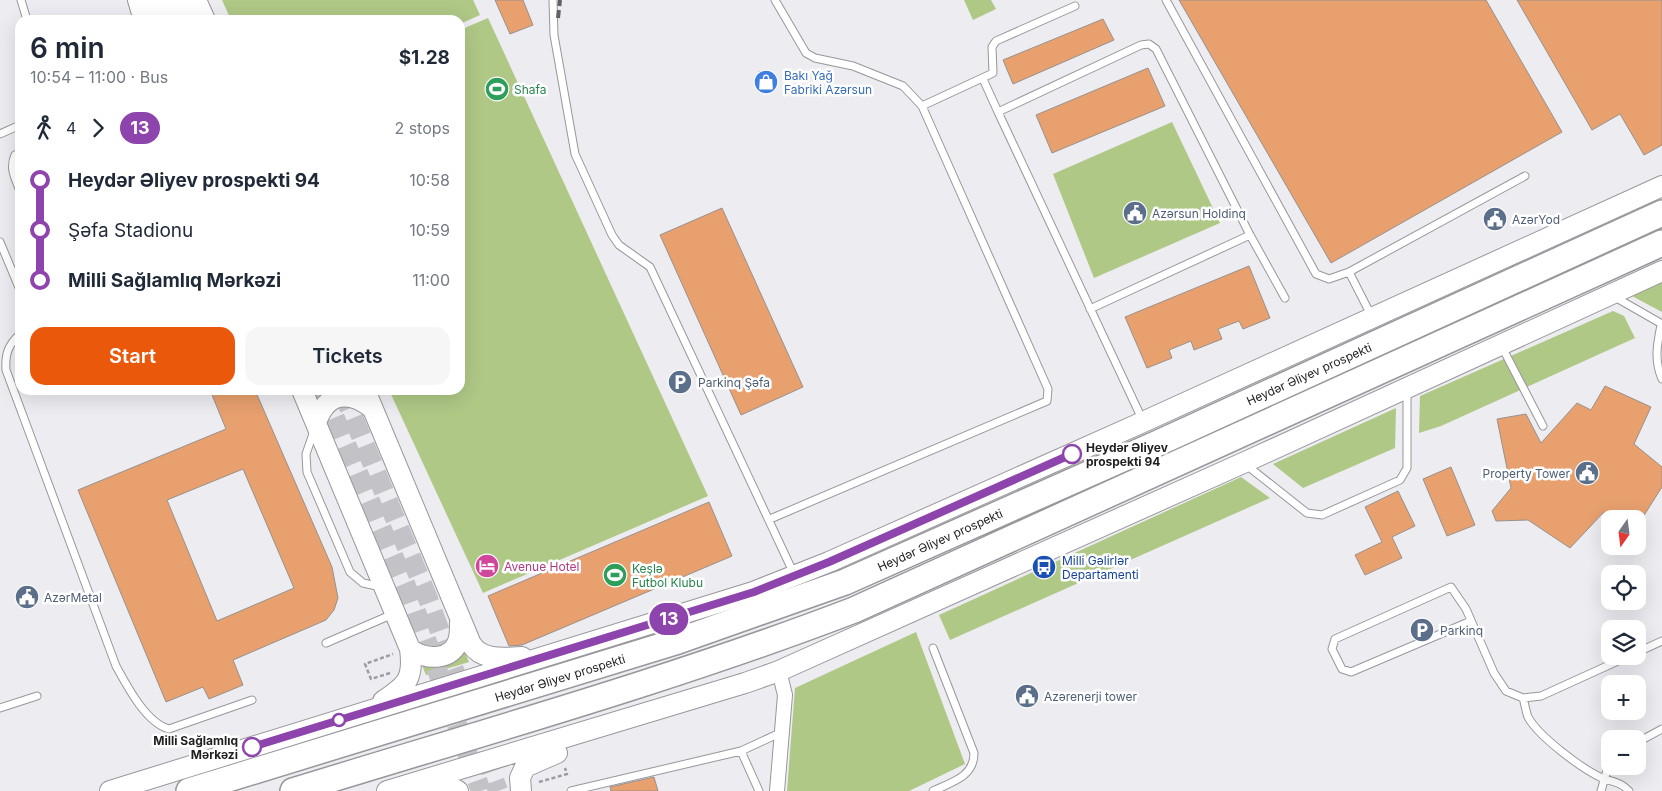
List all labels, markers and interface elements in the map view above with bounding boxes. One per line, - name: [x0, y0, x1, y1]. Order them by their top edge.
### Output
- text: 6 min: [30, 31, 105, 65]
- text: $1.28: [399, 46, 450, 69]
- text: 10:54 – 11:00 · Bus: [30, 67, 168, 87]
- place label: Bakı Yağ Fabriki Azərsun: [784, 68, 872, 97]
- shop icon: Bakı Yağ Fabriki Azərsun: [753, 69, 779, 95]
- sports icon: Shafa: [484, 76, 510, 102]
- place label: Shafa: [514, 82, 547, 97]
- icon: walk: [30, 114, 58, 142]
- icon: forward: [84, 114, 112, 142]
- text: 13: [130, 117, 150, 138]
- text: 4: [66, 118, 76, 138]
- text: 2 stops: [394, 118, 450, 138]
- text: Heydər Əliyev prospekti 94: [68, 169, 320, 192]
- text: 10:58: [409, 170, 450, 190]
- public building icon: Azərsun Holdinq: [1122, 200, 1148, 226]
- place label: Azərsun Holdinq: [1152, 206, 1246, 221]
- public building icon: AzərYod: [1482, 206, 1508, 232]
- place label: AzərYod: [1512, 212, 1560, 227]
- text: Şəfa Stadionu: [68, 219, 193, 242]
- text: 10:59: [409, 220, 450, 240]
- text: Milli Sağlamlıq Mərkəzi: [68, 269, 281, 292]
- text: 11:00: [412, 270, 450, 290]
- button: Start: [30, 327, 235, 385]
- button: Tickets: [245, 327, 450, 385]
- street label: Heydər Əliyev prospekti: [1244, 340, 1374, 408]
- parking icon: Parkinq Şəfa: [667, 369, 693, 395]
- place label: Parkinq Şəfa: [698, 375, 770, 390]
- place label: Heydər Əliyev prospekti 94: [1086, 440, 1168, 469]
- marker: Heydər Əliyev prospekti 94: [1062, 444, 1082, 464]
- public building icon: Property Tower: [1574, 460, 1600, 486]
- place label: Property Tower: [1483, 466, 1570, 481]
- street label: Heydər Əliyev prospekti: [875, 506, 1005, 574]
- north arrow: [1601, 510, 1646, 555]
- map controls: [1601, 510, 1646, 775]
- hotel icon: Avenue Hotel: [474, 553, 500, 579]
- place label: Milli Gəlirlər Departamenti: [1062, 553, 1139, 582]
- bus stop icon: Milli Gəlirlər Departamenti: [1031, 554, 1057, 580]
- place label: Avenue Hotel: [504, 559, 579, 574]
- place label: Keşlə Futbol Klubu: [632, 561, 703, 590]
- sports icon: Keşlə Futbol Klubu: [602, 562, 628, 588]
- button: locate: [1601, 565, 1646, 610]
- public building icon: AzərMetal: [14, 584, 40, 610]
- place label: AzərMetal: [44, 590, 102, 605]
- line badge: 13: [646, 603, 692, 635]
- text: 13: [659, 608, 679, 629]
- parking icon: Parkinq: [1409, 617, 1435, 643]
- button: layers: [1601, 620, 1646, 665]
- place label: Parkinq: [1440, 623, 1483, 638]
- street label: Heydər Əliyev prospekti: [493, 651, 627, 705]
- button: +: [1601, 675, 1646, 720]
- public building icon: Azərenerji tower: [1014, 683, 1040, 709]
- place label: Azərenerji tower: [1044, 689, 1137, 704]
- unlabelled marker: [332, 713, 346, 727]
- button: −: [1601, 730, 1646, 775]
- place label: Milli Sağlamlıq Mərkəzi: [153, 733, 238, 762]
- marker: Milli Sağlamlıq Mərkəzi: [242, 737, 262, 757]

